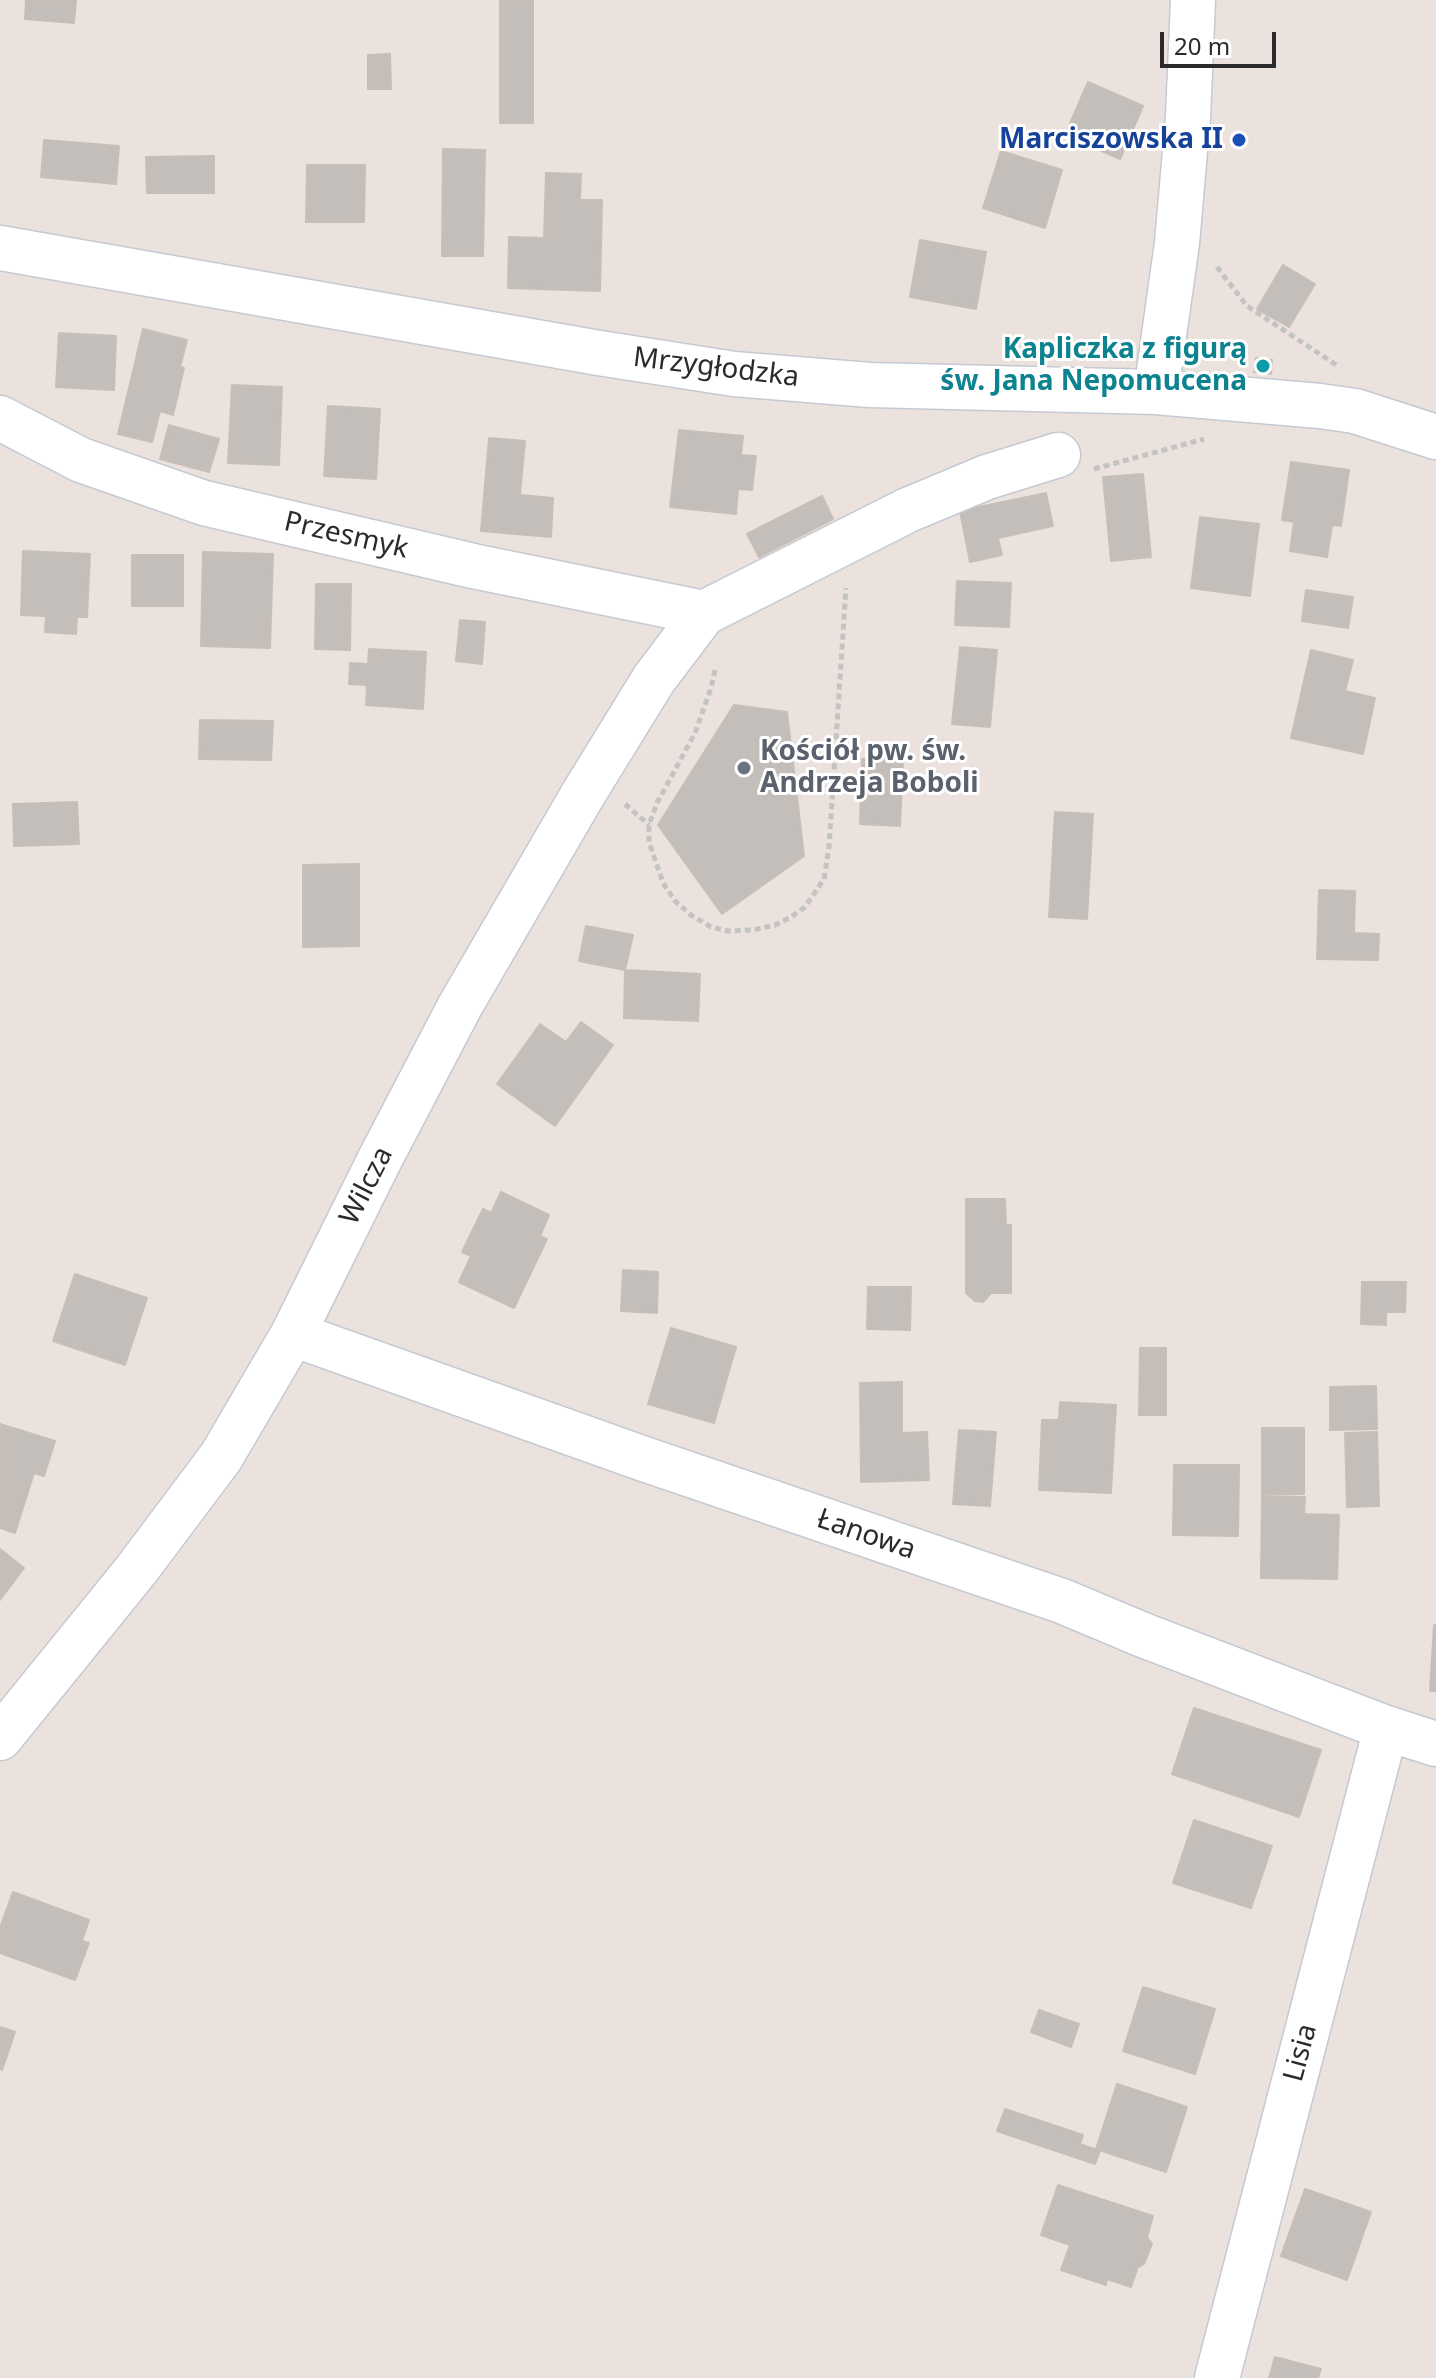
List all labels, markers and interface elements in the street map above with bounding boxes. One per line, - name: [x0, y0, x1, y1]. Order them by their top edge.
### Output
- scale bar: [1164, 16, 1280, 66]
- text: 20 m: [1174, 29, 1230, 62]
- place label: Marciszowska II: [999, 123, 1223, 157]
- marker: Marciszowska II: [1230, 131, 1248, 149]
- place label: Kapliczka z figurą św. Jana Nepomucena: [940, 333, 1247, 399]
- street label: Mrzygłodzka: [631, 341, 801, 395]
- marker: Kapliczka z figurą św. Jana Nepomucena: [1254, 357, 1272, 375]
- street label: Przesmyk: [281, 505, 411, 567]
- place label: Kościół pw. św. Andrzeja Boboli: [760, 735, 979, 801]
- marker: Kościół pw. św. Andrzeja Boboli: [735, 759, 753, 777]
- street label: Wilcza: [333, 1141, 401, 1231]
- street label: Łanowa: [812, 1503, 920, 1567]
- street label: Lisia: [1277, 2021, 1325, 2085]

